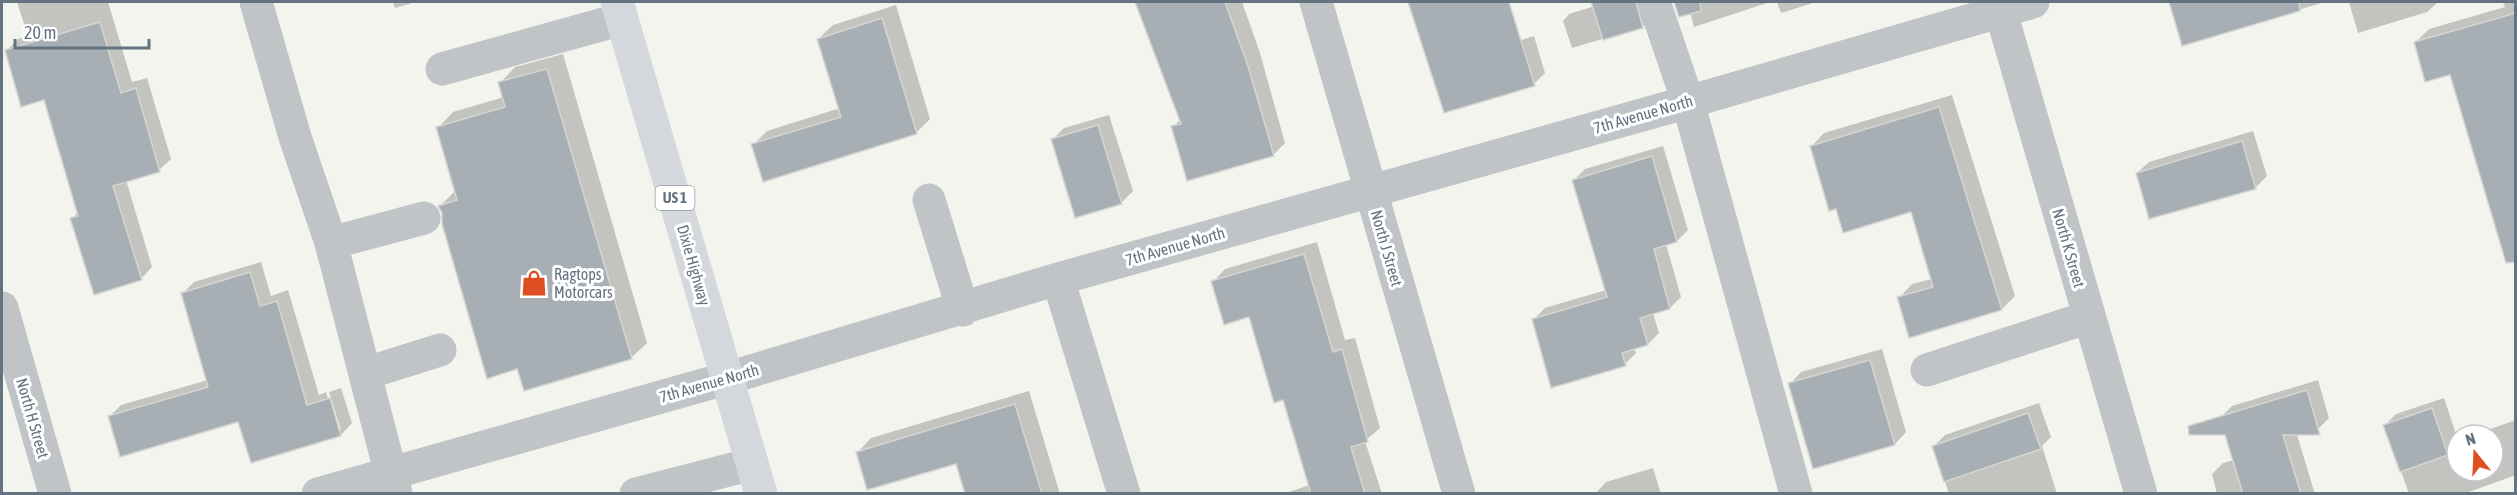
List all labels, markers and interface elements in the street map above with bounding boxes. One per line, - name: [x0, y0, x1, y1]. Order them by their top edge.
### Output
- scale bar: [15, 12, 148, 50]
- text: 20 m: [24, 22, 56, 43]
- street label: 7th Avenue North: [1591, 91, 1695, 137]
- road number: US 1: [656, 186, 694, 210]
- street label: North K Street: [2049, 206, 2089, 290]
- street label: North J Street: [1368, 208, 1407, 289]
- street label: Dixie Highway: [673, 222, 714, 308]
- street label: 7th Avenue North: [1123, 223, 1227, 269]
- place label: Ragtops Motorcars: [554, 265, 613, 301]
- shop icon: Ragtops Motorcars: [519, 268, 549, 298]
- street label: 7th Avenue North: [657, 360, 761, 406]
- street label: North H Street: [13, 376, 53, 461]
- north arrow: [2445, 423, 2505, 483]
- text: N: [2463, 429, 2478, 449]

